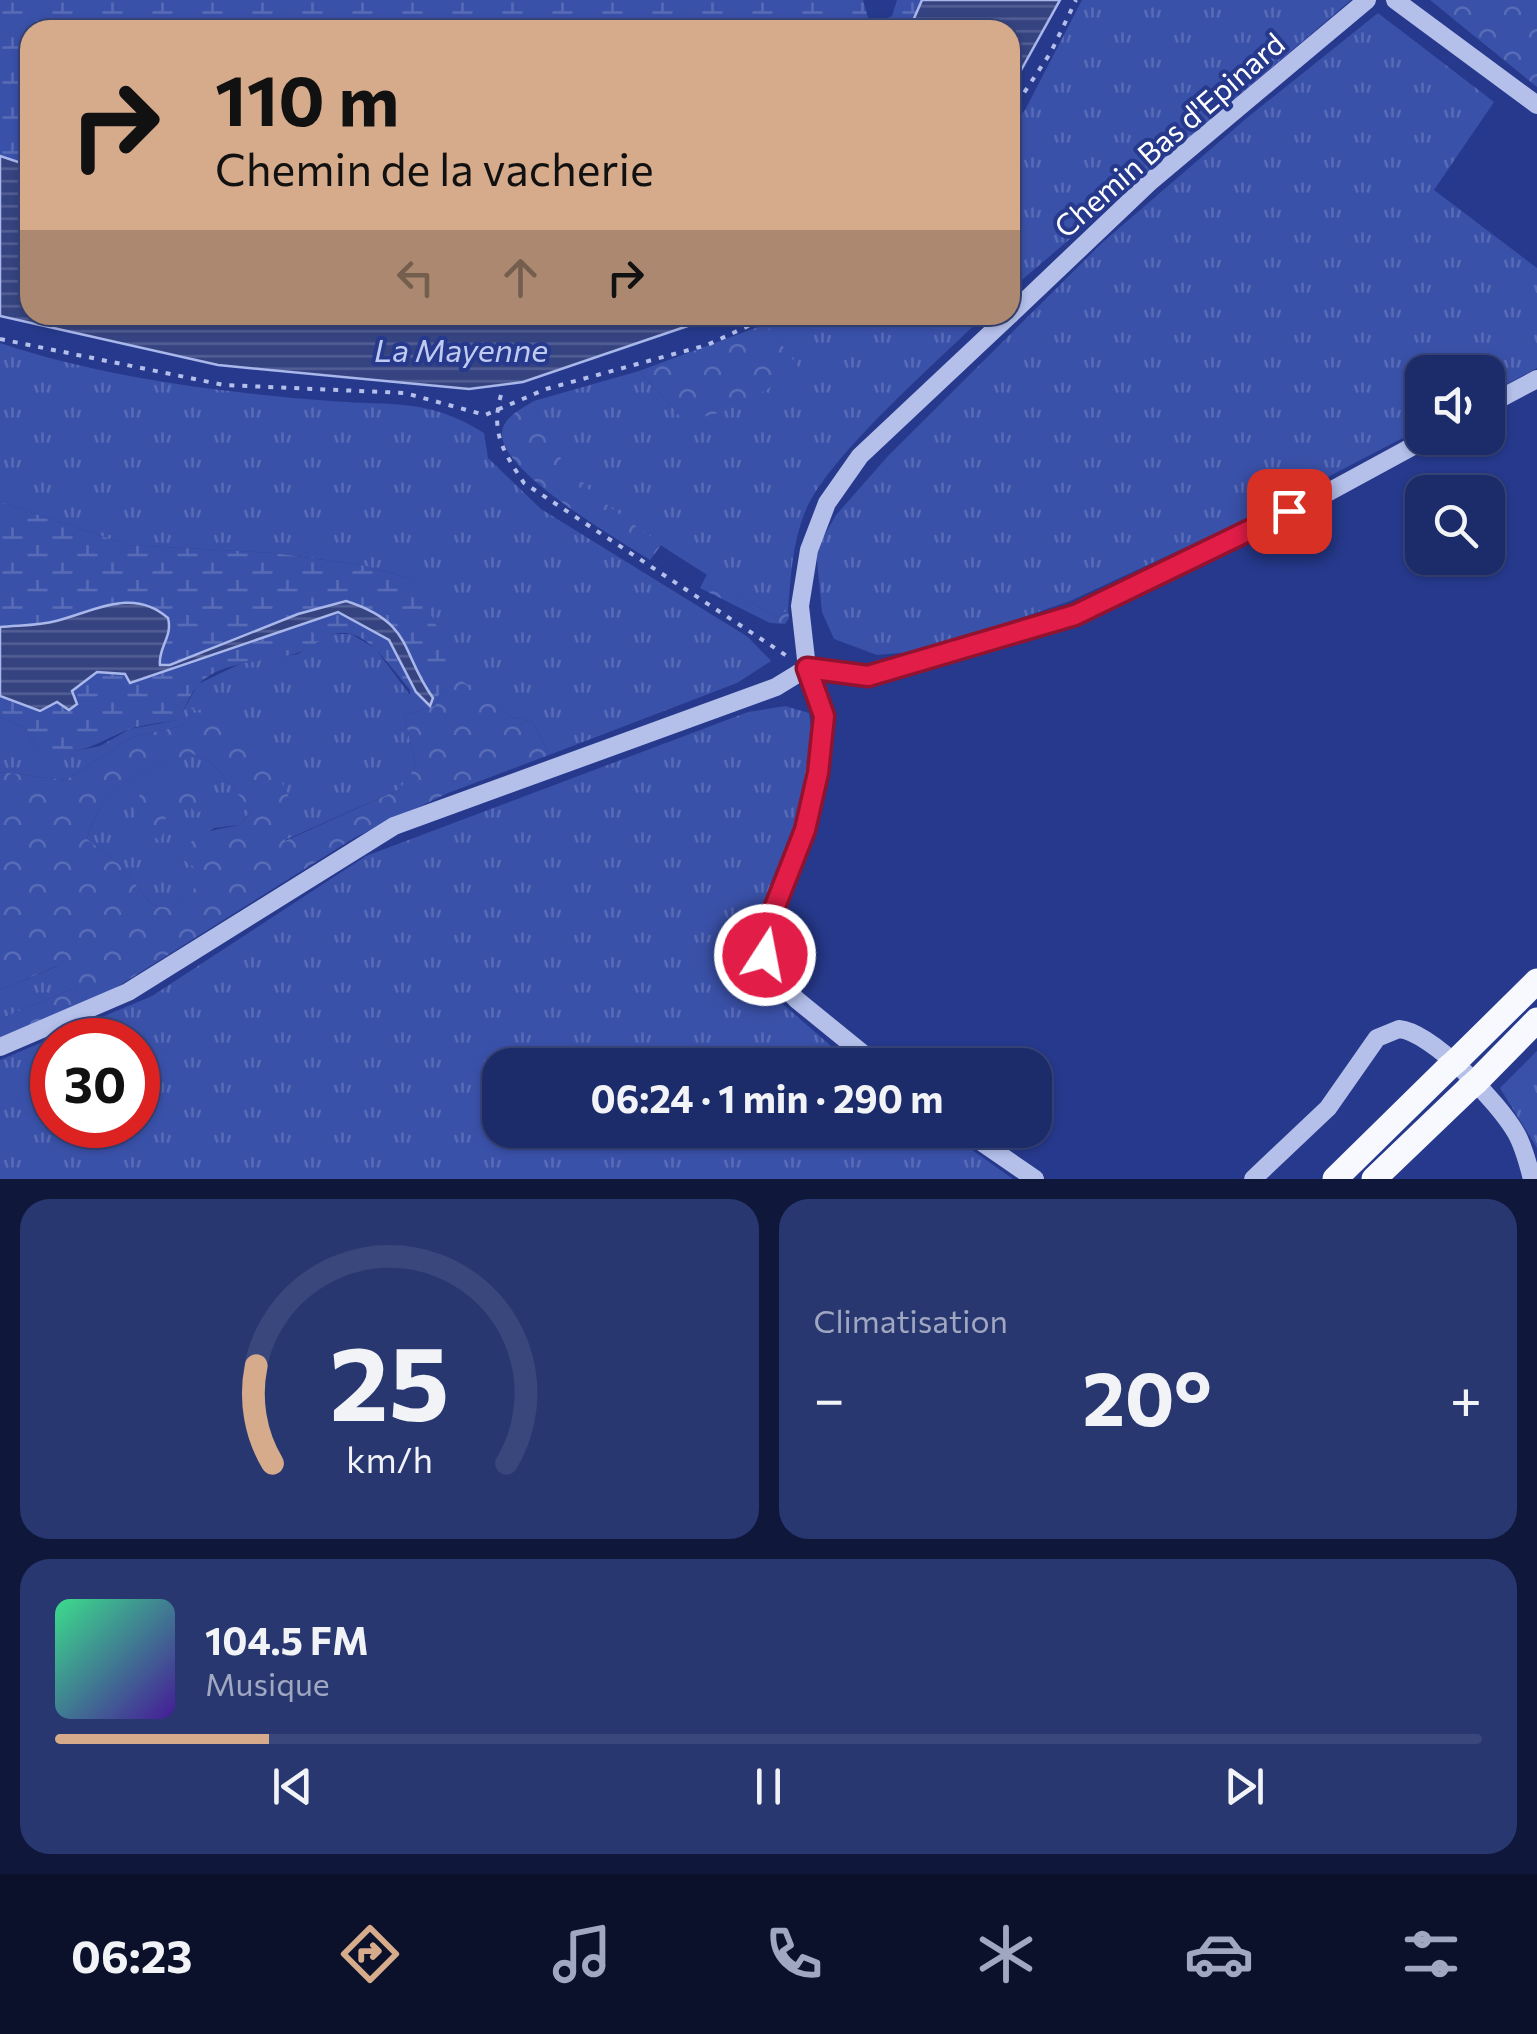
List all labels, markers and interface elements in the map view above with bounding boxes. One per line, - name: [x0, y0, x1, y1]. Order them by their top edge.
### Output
- street label: Chemin Bas d'Epinard: [1046, 24, 1291, 244]
- text: 110 m: [215, 55, 399, 140]
- icon: right: [50, 60, 180, 190]
- text: Chemin de la vacherie: [215, 140, 654, 195]
- icon: left: [388, 250, 443, 305]
- icon: ahead: [493, 250, 548, 305]
- icon: right: [598, 250, 653, 305]
- water label: La Mayenne: [374, 329, 548, 369]
- map controls: [1405, 355, 1505, 575]
- button: sound: [1405, 355, 1505, 455]
- pin: [1247, 469, 1332, 554]
- button: search: [1405, 475, 1505, 575]
- icon: arrive: [1262, 484, 1317, 539]
- position arrow: [713, 903, 817, 1007]
- speed limit sign: 30: [30, 1018, 160, 1148]
- text: 06:24 · 1 min · 290 m: [591, 1074, 943, 1121]
- text: Climatisation: [814, 1300, 1008, 1340]
- text: 25: [329, 1315, 449, 1442]
- text: 20°: [1082, 1350, 1212, 1441]
- text: −: [814, 1363, 845, 1430]
- text: +: [1450, 1363, 1482, 1430]
- text: km/h: [346, 1437, 433, 1480]
- text: 104.5 FM: [205, 1616, 369, 1663]
- text: Musique: [205, 1663, 330, 1703]
- icon: previous: [265, 1759, 320, 1814]
- icon: pause: [741, 1759, 796, 1814]
- icon: next: [1217, 1759, 1272, 1814]
- icon: directions: [335, 1919, 405, 1989]
- icon: music: [547, 1919, 617, 1989]
- icon: phone: [759, 1919, 829, 1989]
- icon: climate: [971, 1919, 1041, 1989]
- icon: car: [1184, 1919, 1254, 1989]
- icon: filters: [1396, 1919, 1466, 1989]
- text: 06:23: [71, 1927, 193, 1982]

